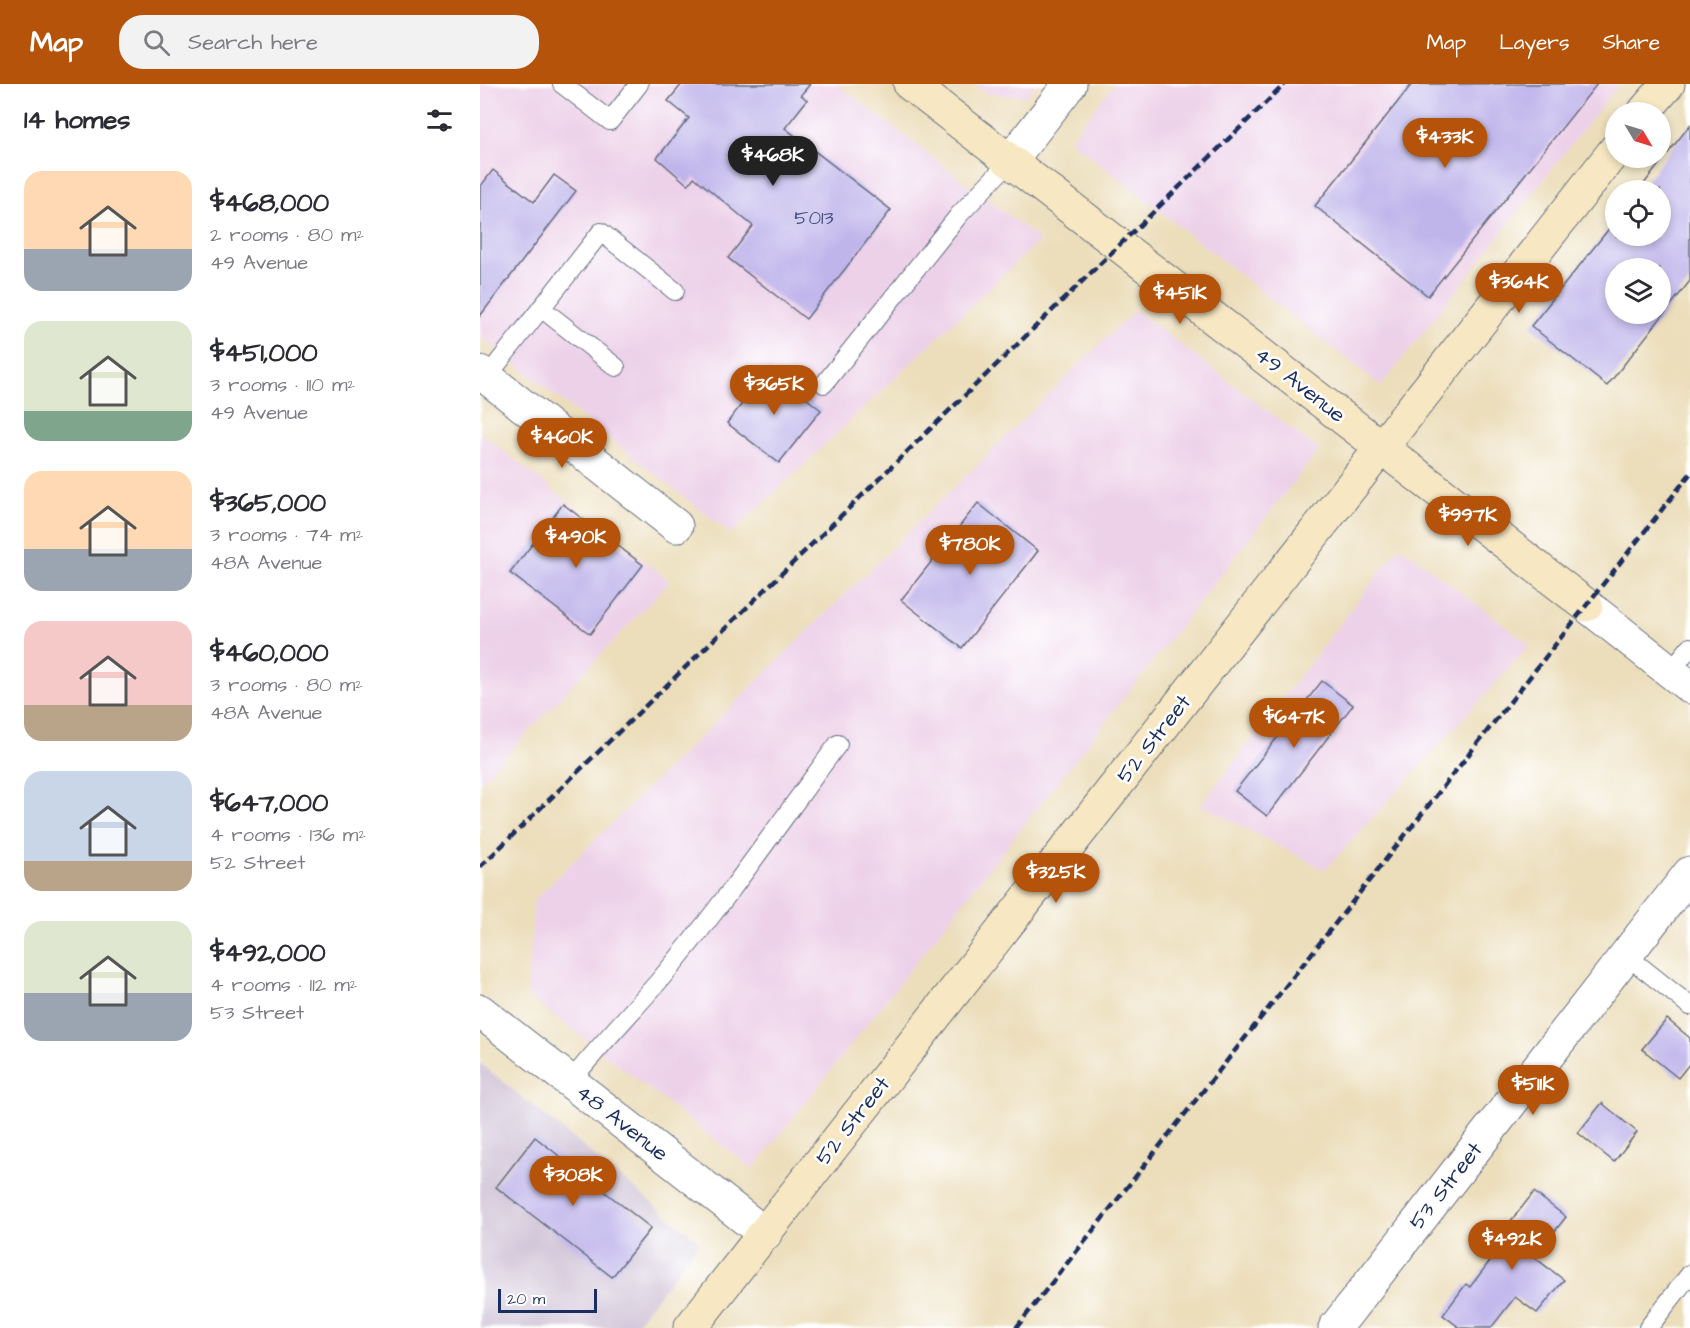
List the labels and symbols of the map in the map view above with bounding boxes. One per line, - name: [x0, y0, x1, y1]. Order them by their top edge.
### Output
- north arrow: [1605, 102, 1671, 168]
- pin: $433K: [1403, 118, 1487, 169]
- pin: $468K: [731, 136, 815, 187]
- house number: 5013: [794, 204, 834, 232]
- pin: $364K: [1477, 263, 1561, 314]
- pin: $451K: [1138, 274, 1222, 325]
- street label: 49 Avenue: [1248, 340, 1352, 430]
- pin: $365K: [732, 365, 816, 416]
- pin: $460K: [520, 418, 604, 469]
- pin: $997K: [1426, 496, 1510, 547]
- pin: $490K: [534, 518, 618, 569]
- pin: $780K: [928, 525, 1012, 576]
- street label: 52 Street: [1110, 688, 1199, 790]
- pin: $647K: [1252, 698, 1336, 749]
- pin: $325K: [1014, 853, 1098, 904]
- pin: $511K: [1491, 1065, 1575, 1116]
- street label: 52 Street: [809, 1070, 898, 1172]
- street label: 48 Avenue: [569, 1077, 675, 1169]
- street label: 53 Street: [1402, 1136, 1490, 1236]
- pin: $308K: [531, 1156, 615, 1207]
- pin: $492K: [1470, 1220, 1554, 1271]
- scale bar: [498, 1286, 597, 1314]

